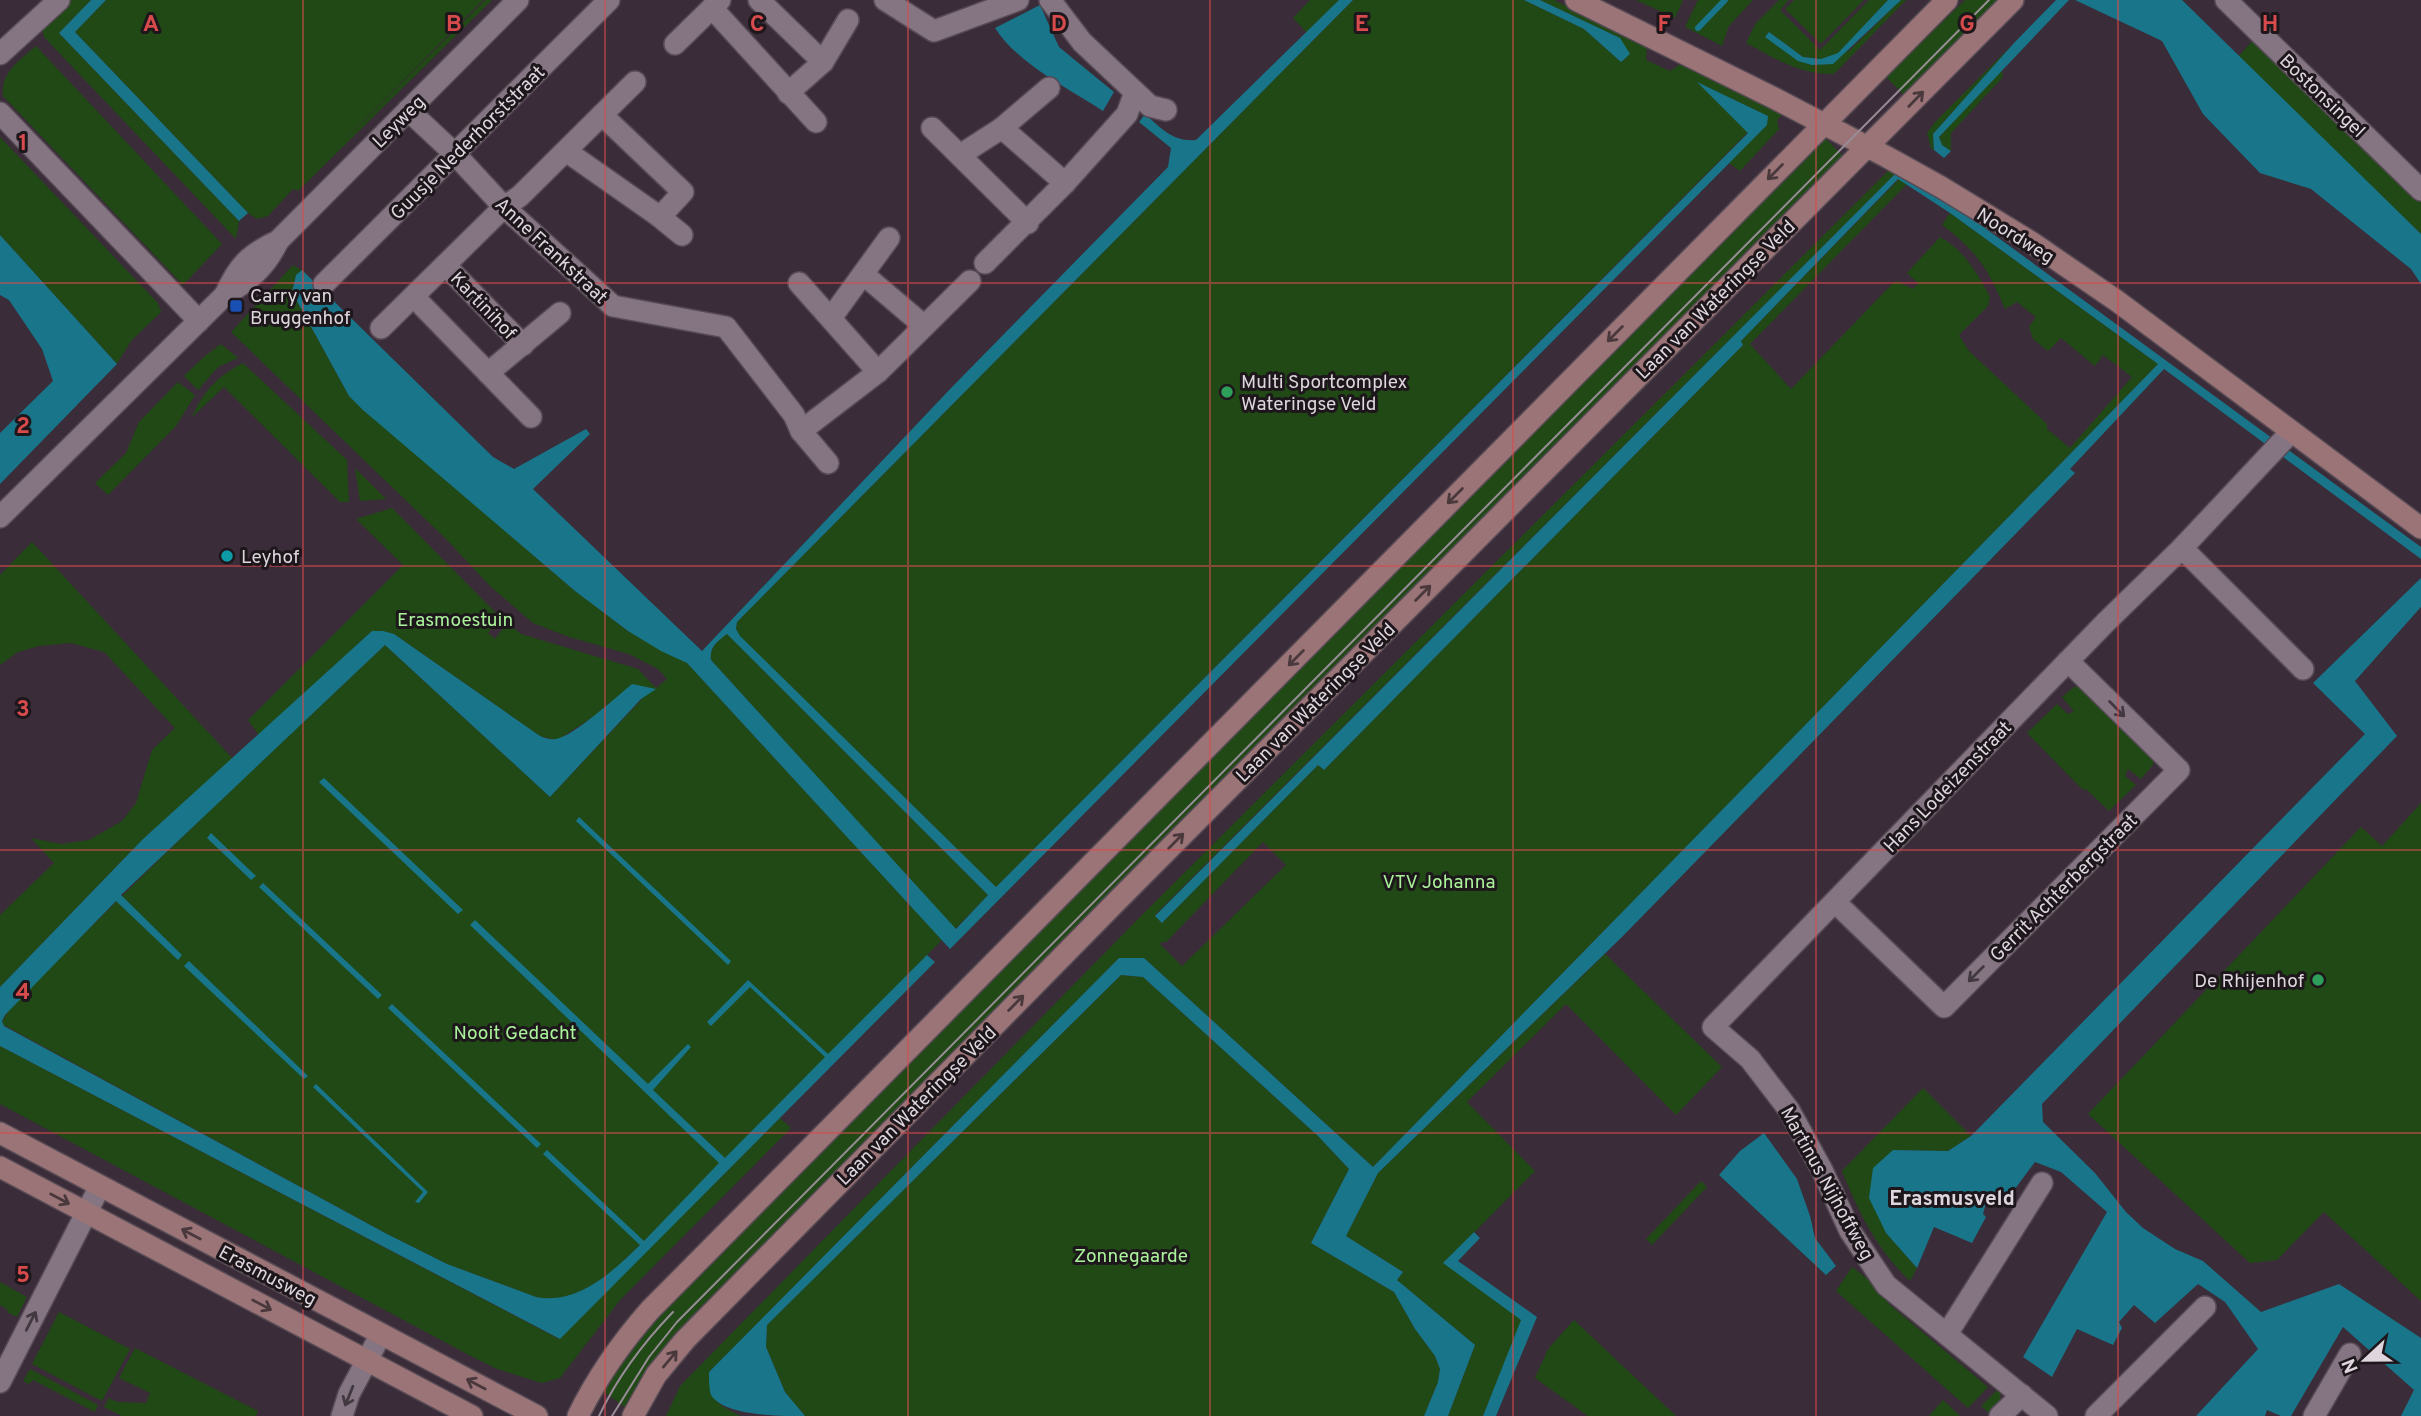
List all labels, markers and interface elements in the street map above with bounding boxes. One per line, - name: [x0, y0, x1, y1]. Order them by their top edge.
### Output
- text: A: [143, 11, 159, 40]
- text: B: [446, 11, 462, 40]
- text: C: [750, 11, 764, 40]
- text: D: [1051, 11, 1067, 40]
- text: E: [1355, 11, 1369, 40]
- text: F: [1657, 11, 1671, 40]
- text: G: [1959, 11, 1975, 40]
- text: H: [2262, 11, 2278, 40]
- street label: Bostonsingel: [2274, 49, 2370, 143]
- street label: Guusje Nederhorststraat: [386, 61, 551, 226]
- one-way arrow: [1907, 90, 1924, 107]
- street label: Leyweg: [368, 91, 431, 154]
- text: 1: [18, 130, 28, 159]
- one-way arrow: [1767, 164, 1784, 181]
- street label: Anne Frankstraat: [489, 193, 612, 310]
- street label: Noordweg: [1972, 203, 2058, 270]
- street label: Laan van Wateringse Veld: [1632, 216, 1801, 385]
- street label: Kartinihof: [444, 267, 521, 346]
- place label: Carry van Bruggenhof: [250, 285, 351, 331]
- marker: Carry van Bruggenhof: [228, 298, 244, 314]
- one-way arrow: [1607, 325, 1624, 342]
- place label: Multi Sportcomplex Wateringse Veld: [1241, 371, 1408, 417]
- marker: Multi Sportcomplex Wateringse Veld: [1219, 384, 1235, 400]
- text: 2: [16, 413, 30, 442]
- one-way arrow: [1447, 487, 1464, 504]
- place label: Leyhof: [241, 546, 300, 570]
- marker: Leyhof: [219, 548, 235, 564]
- one-way arrow: [1414, 585, 1431, 602]
- park label: Erasmoestuin: [397, 609, 513, 633]
- street label: Laan van Wateringse Veld: [1232, 619, 1401, 788]
- one-way arrow: [1287, 649, 1304, 666]
- text: 3: [16, 696, 30, 725]
- one-way arrow: [2108, 700, 2125, 717]
- street label: Hans Lodeizenstraat: [1879, 716, 2017, 858]
- street label: Gerrit Achterbergstraat: [1985, 809, 2143, 967]
- one-way arrow: [1168, 833, 1185, 850]
- park label: VTV Johanna: [1383, 871, 1495, 895]
- one-way arrow: [1968, 966, 1985, 983]
- place label: De Rhijenhof: [2194, 970, 2305, 994]
- marker: De Rhijenhof: [2310, 972, 2326, 988]
- text: 4: [16, 979, 30, 1008]
- one-way arrow: [1008, 995, 1025, 1012]
- park label: Nooit Gedacht: [453, 1022, 577, 1046]
- street label: Laan van Wateringse Veld: [833, 1022, 1002, 1191]
- street label: Martinus Nijhoffweg: [1774, 1103, 1878, 1265]
- district label: Erasmusveld: [1889, 1186, 2015, 1213]
- one-way arrow: [50, 1192, 70, 1206]
- one-way arrow: [181, 1227, 202, 1240]
- street label: Erasmusweg: [214, 1241, 320, 1313]
- park label: Zonnegaarde: [1074, 1245, 1188, 1269]
- text: 5: [16, 1262, 30, 1291]
- one-way arrow: [251, 1299, 272, 1312]
- one-way arrow: [25, 1311, 39, 1332]
- north arrow: [2330, 1325, 2400, 1395]
- one-way arrow: [662, 1350, 677, 1368]
- text: N: [2337, 1355, 2365, 1376]
- one-way arrow: [466, 1377, 487, 1391]
- one-way arrow: [342, 1385, 355, 1407]

